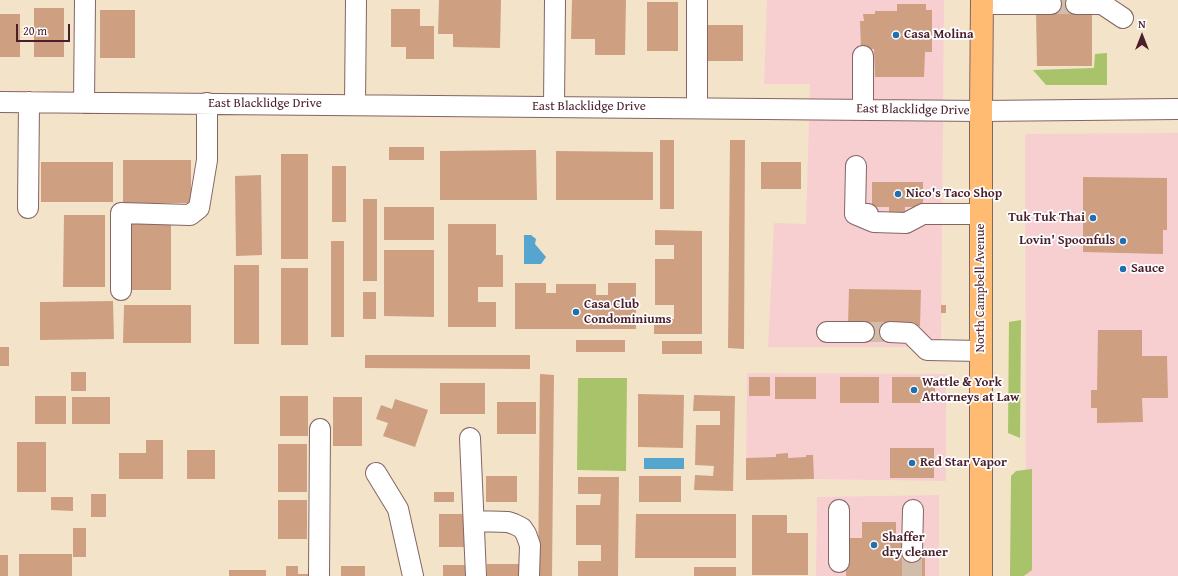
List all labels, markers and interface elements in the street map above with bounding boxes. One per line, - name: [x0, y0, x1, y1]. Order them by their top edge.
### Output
- scale bar: [18, 16, 72, 42]
- north arrow: [1122, 16, 1162, 56]
- text: N: [1138, 16, 1146, 32]
- text: 20 m: [23, 22, 47, 39]
- place label: Casa Molina: [904, 27, 974, 43]
- marker: Casa Molina: [891, 30, 901, 40]
- street label: East Blacklidge Drive: [208, 96, 322, 112]
- street label: East Blacklidge Drive: [532, 99, 646, 115]
- street label: East Blacklidge Drive: [856, 101, 970, 119]
- place label: Nico's Taco Shop: [906, 186, 1002, 202]
- marker: Nico's Taco Shop: [893, 189, 903, 199]
- place label: Tuk Tuk Thai: [1008, 210, 1085, 226]
- marker: Tuk Tuk Thai: [1088, 213, 1098, 223]
- street label: North Campbell Avenue: [973, 223, 989, 353]
- place label: Lovin' Spoonfuls: [1019, 233, 1115, 249]
- marker: Lovin' Spoonfuls: [1118, 236, 1128, 246]
- place label: Sauce: [1131, 261, 1164, 277]
- marker: Sauce: [1118, 264, 1128, 274]
- place label: Casa Club Condominiums: [584, 297, 671, 328]
- marker: Casa Club Condominiums: [571, 307, 581, 317]
- place label: Wattle & York Attorneys at Law: [922, 375, 1019, 406]
- marker: Wattle & York Attorneys at Law: [909, 385, 919, 395]
- place label: Red Star Vapor: [920, 455, 1007, 471]
- marker: Red Star Vapor: [907, 458, 917, 468]
- place label: Shaffer dry cleaner: [882, 530, 948, 561]
- marker: Shaffer dry cleaner: [869, 540, 879, 550]

